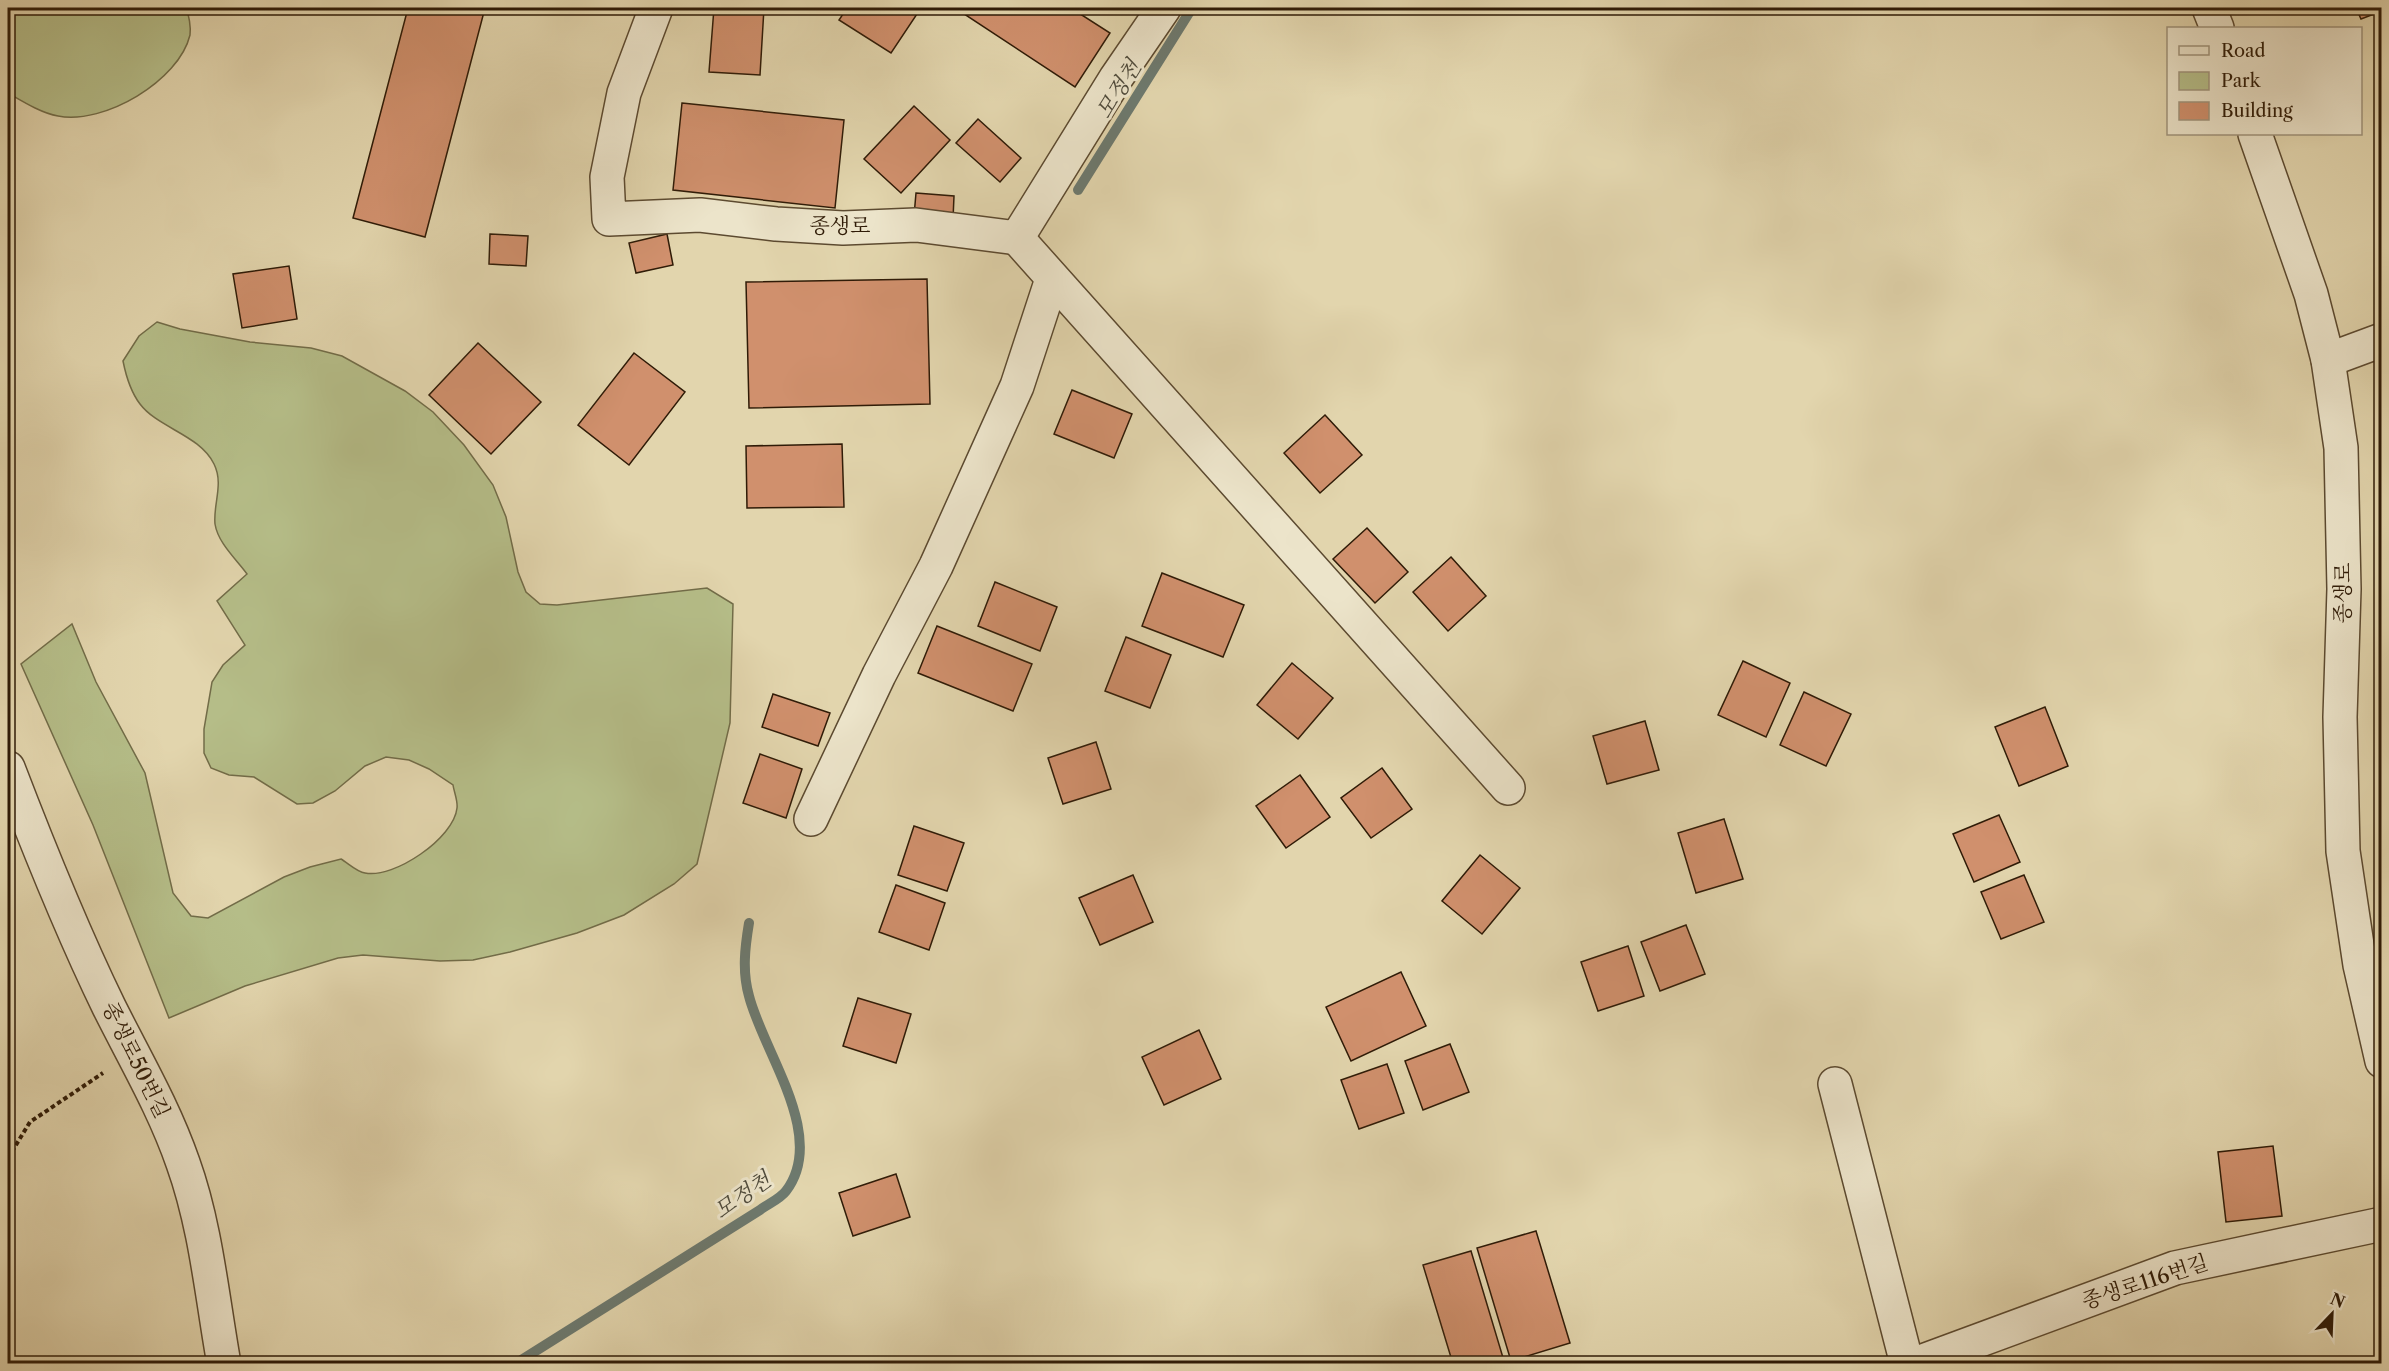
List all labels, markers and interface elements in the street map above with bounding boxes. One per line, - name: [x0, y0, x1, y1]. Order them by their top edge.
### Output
- legend: [2167, 27, 2362, 135]
- text: Road: [2221, 40, 2266, 62]
- water label: 모정천: [1090, 54, 1148, 123]
- text: Park: [2221, 70, 2262, 92]
- text: Building: [2221, 100, 2293, 122]
- street label: 종생로: [810, 213, 870, 238]
- street label: 종생로: [2330, 563, 2355, 623]
- street label: 종생로50번길: [98, 998, 175, 1122]
- water label: 모정천: [708, 1165, 778, 1225]
- street label: 종생로116번길: [2079, 1249, 2211, 1314]
- north arrow: [2302, 1284, 2362, 1344]
- text: N: [2328, 1288, 2348, 1312]

